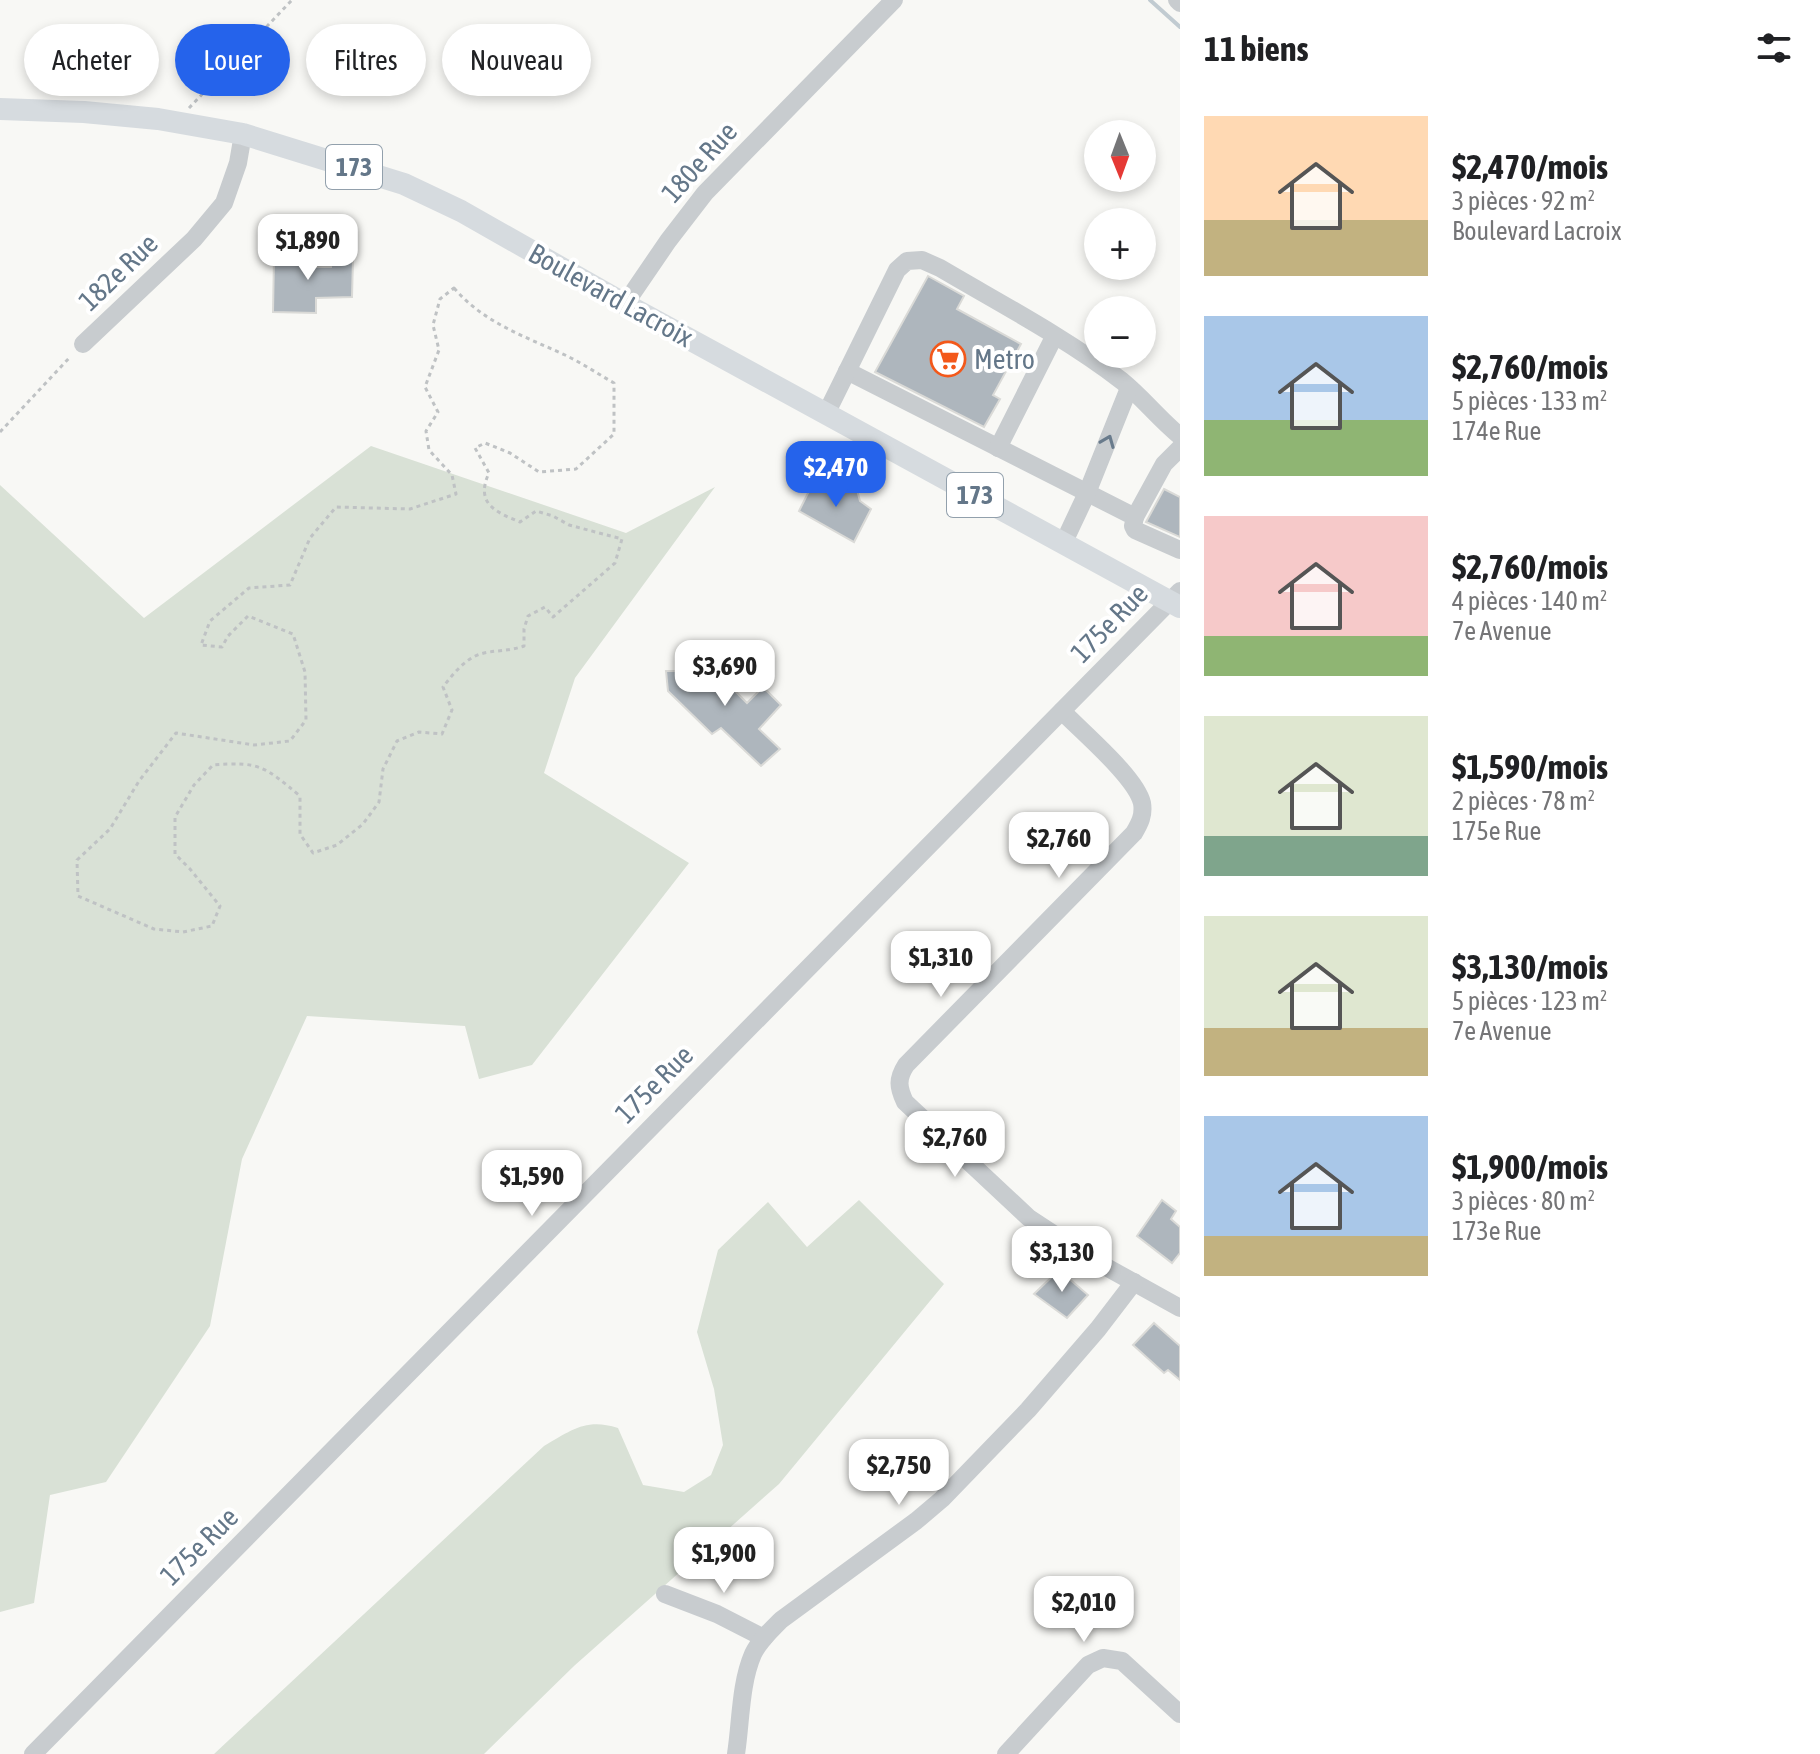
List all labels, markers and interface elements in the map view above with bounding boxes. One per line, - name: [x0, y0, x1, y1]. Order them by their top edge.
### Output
- chip: Acheter: [24, 24, 159, 96]
- chip: Louer: [175, 24, 290, 96]
- chip: Filtres: [306, 24, 426, 96]
- chip: Nouveau: [442, 24, 591, 96]
- icon: filters: [1752, 26, 1796, 70]
- text: 11 biens: [1204, 29, 1308, 68]
- street label: 180e Rue: [655, 116, 743, 208]
- north arrow: [1084, 120, 1156, 192]
- map controls: [1084, 120, 1156, 368]
- road number: 173: [326, 145, 382, 189]
- text: $2,470/mois: [1452, 147, 1608, 186]
- icon: home: [1268, 148, 1364, 244]
- text: 3 pièces · 92 m²: [1452, 186, 1595, 216]
- button: +: [1084, 208, 1156, 280]
- pin: $1,890: [243, 214, 373, 282]
- text: Boulevard Lacroix: [1452, 216, 1622, 246]
- text: $1,890: [276, 225, 340, 255]
- street label: 182e Rue: [72, 227, 164, 317]
- street label: Boulevard Lacroix: [523, 237, 699, 353]
- button: −: [1084, 296, 1156, 368]
- supermarket icon: Metro: [929, 340, 967, 378]
- place label: Metro: [974, 343, 1035, 375]
- text: $2,760/mois: [1452, 347, 1608, 386]
- icon: home: [1268, 348, 1364, 444]
- text: 5 pièces · 133 m²: [1452, 386, 1607, 416]
- text: 174e Rue: [1452, 416, 1541, 446]
- one-way arrow: [1098, 435, 1115, 449]
- pin: $2,470: [771, 441, 901, 509]
- text: $2,470: [804, 452, 868, 482]
- road number: 173: [947, 473, 1003, 517]
- text: $2,760/mois: [1452, 547, 1608, 586]
- icon: home: [1268, 548, 1364, 644]
- street label: 175e Rue: [1064, 577, 1154, 669]
- text: 4 pièces · 140 m²: [1452, 586, 1607, 616]
- text: 7e Avenue: [1452, 616, 1552, 646]
- pin: $3,690: [660, 640, 790, 708]
- text: $3,690: [693, 651, 757, 681]
- text: $1,590/mois: [1452, 747, 1608, 786]
- icon: home: [1268, 748, 1364, 844]
- text: 2 pièces · 78 m²: [1452, 786, 1595, 816]
- pin: $2,760: [994, 812, 1124, 880]
- text: 175e Rue: [1452, 816, 1541, 846]
- text: $2,760: [1027, 823, 1091, 853]
- pin: $1,310: [876, 931, 1006, 999]
- text: $1,310: [909, 942, 973, 972]
- text: $3,130/mois: [1452, 947, 1608, 986]
- icon: home: [1268, 948, 1364, 1044]
- text: 5 pièces · 123 m²: [1452, 986, 1607, 1016]
- text: 7e Avenue: [1452, 1016, 1552, 1046]
- street label: 175e Rue: [609, 1039, 699, 1129]
- pin: $2,760: [890, 1111, 1020, 1179]
- text: $2,760: [923, 1122, 987, 1152]
- text: $1,900/mois: [1452, 1147, 1608, 1186]
- icon: home: [1268, 1148, 1364, 1244]
- pin: $1,590: [467, 1150, 597, 1218]
- text: $1,590: [500, 1161, 564, 1191]
- text: 3 pièces · 80 m²: [1452, 1186, 1595, 1216]
- text: 173e Rue: [1452, 1216, 1541, 1246]
- pin: $3,130: [997, 1226, 1127, 1294]
- text: $3,130: [1030, 1237, 1094, 1267]
- pin: $2,750: [834, 1439, 964, 1507]
- text: $2,750: [867, 1450, 931, 1480]
- street label: 175e Rue: [154, 1501, 244, 1591]
- pin: $1,900: [659, 1527, 789, 1595]
- text: $1,900: [692, 1538, 756, 1568]
- pin: $2,010: [1019, 1576, 1149, 1644]
- text: $2,010: [1052, 1587, 1116, 1617]

